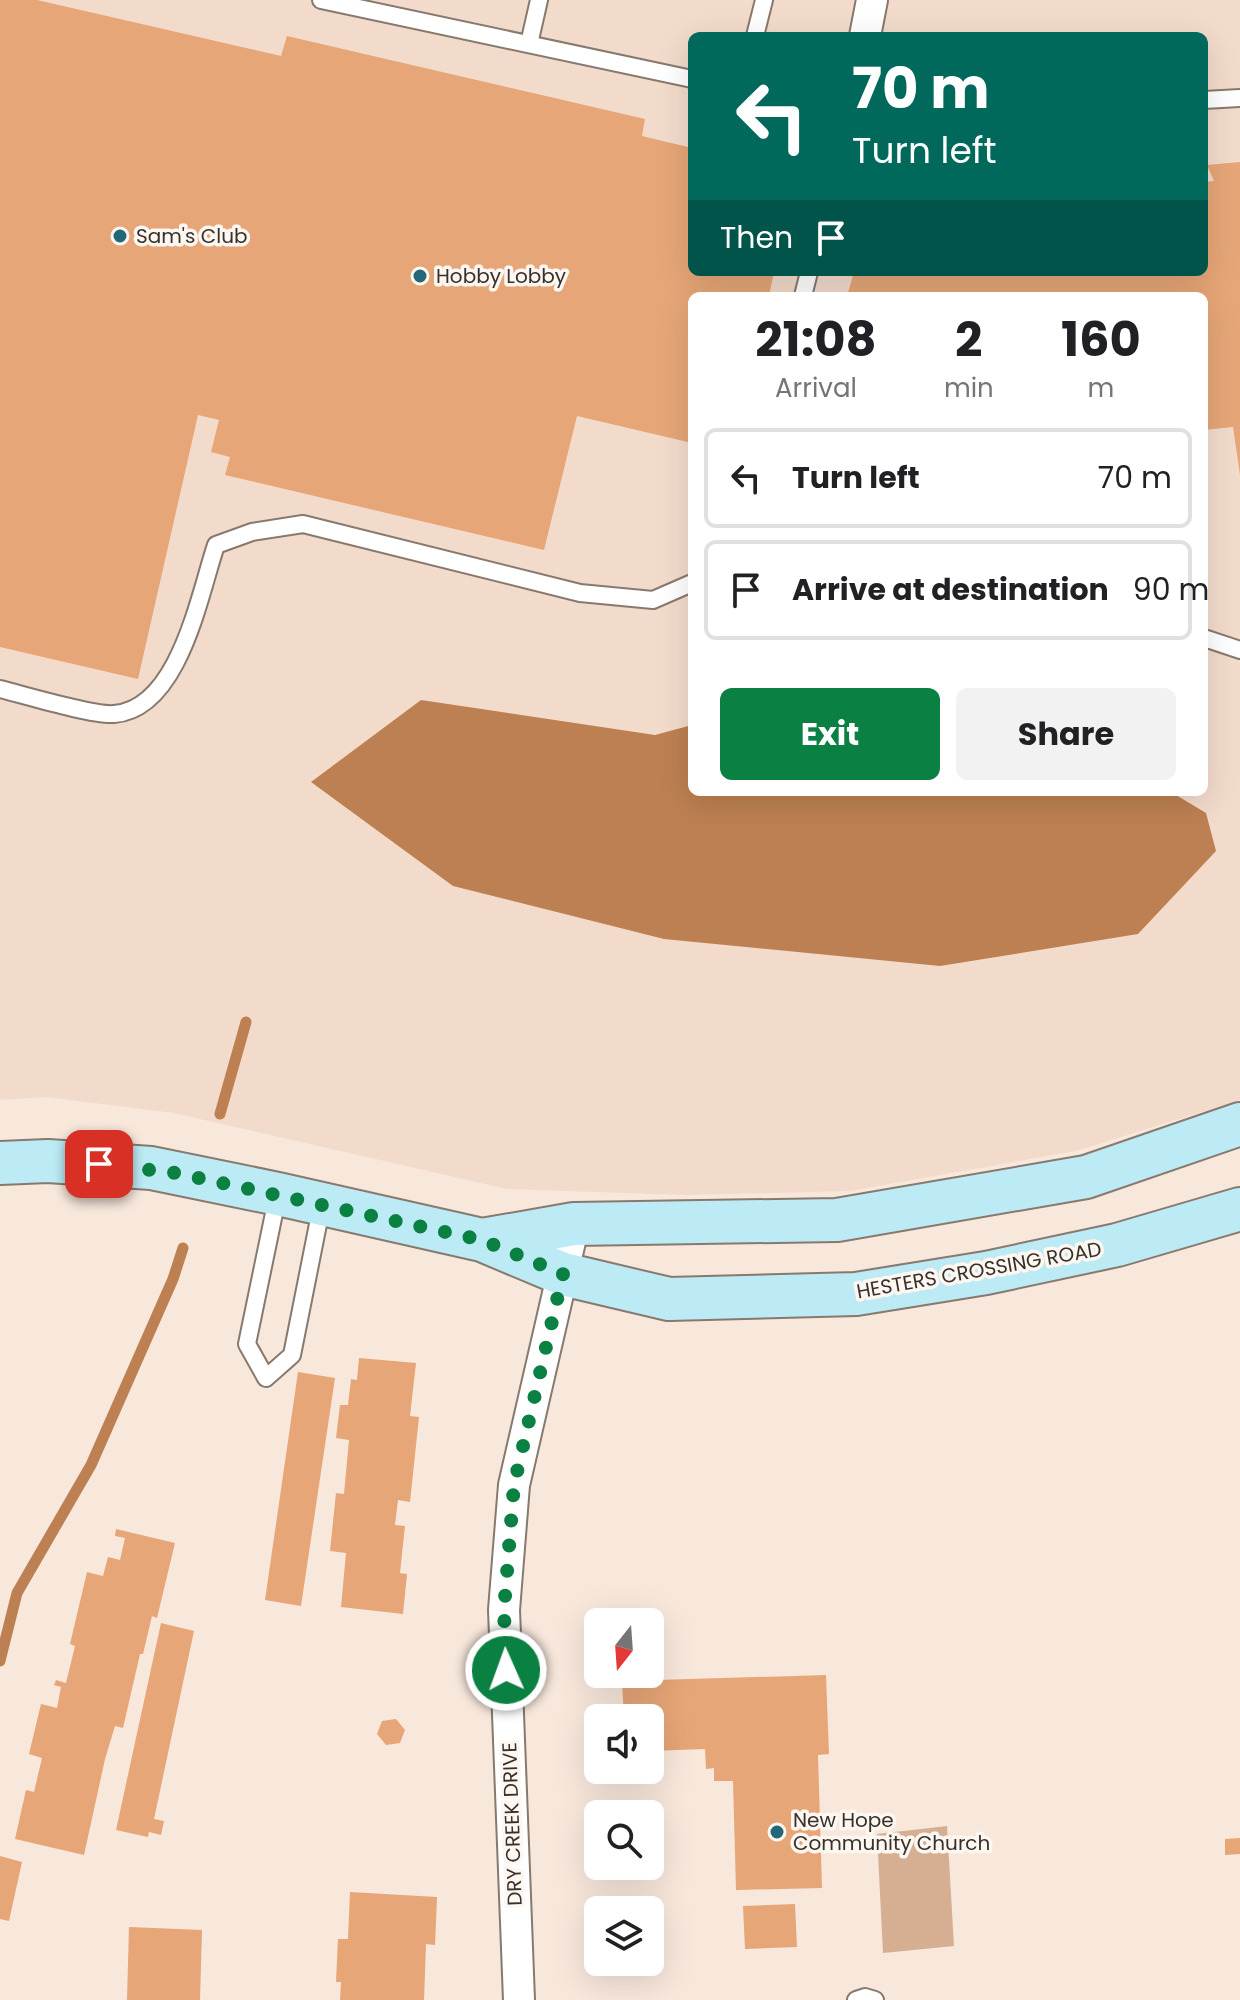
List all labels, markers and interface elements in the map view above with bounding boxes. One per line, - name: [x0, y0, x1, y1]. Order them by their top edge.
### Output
- text: 70 m: [852, 49, 990, 128]
- icon: left: [720, 64, 824, 168]
- text: Turn left: [852, 125, 997, 176]
- text: Then: [720, 216, 793, 259]
- icon: arrive: [809, 216, 853, 260]
- place label: Sam's Club: [136, 222, 248, 250]
- marker: Sam's Club: [111, 227, 129, 245]
- place label: Hobby Lobby: [436, 262, 566, 290]
- marker: Hobby Lobby: [411, 267, 429, 285]
- text: 21:08: [755, 306, 877, 373]
- text: 2: [955, 306, 983, 373]
- text: 160: [1061, 306, 1141, 373]
- text: Arrival: [775, 370, 857, 406]
- text: min: [944, 370, 994, 406]
- text: m: [1087, 370, 1114, 406]
- icon: left: [724, 456, 768, 500]
- text: Turn left: [792, 456, 920, 499]
- text: 70 m: [1098, 456, 1172, 499]
- icon: arrive: [724, 568, 768, 612]
- text: Arrive at destination: [792, 568, 1109, 611]
- text: 90 m: [1133, 568, 1209, 611]
- button: Exit: [720, 688, 940, 780]
- button: Share: [956, 688, 1176, 780]
- pin: [65, 1130, 133, 1198]
- icon: arrive: [77, 1142, 121, 1186]
- street label: HESTERS CROSSING ROAD: [854, 1235, 1104, 1305]
- north arrow: [584, 1608, 664, 1688]
- map controls: [584, 1608, 664, 1976]
- position arrow: [464, 1628, 548, 1712]
- button: sound: [584, 1704, 664, 1784]
- street label: DRY CREEK DRIVE: [495, 1742, 529, 1906]
- button: search: [584, 1800, 664, 1880]
- place label: New Hope Community Church: [793, 1806, 990, 1857]
- marker: New Hope Community Church: [768, 1823, 786, 1841]
- button: layers: [584, 1896, 664, 1976]

